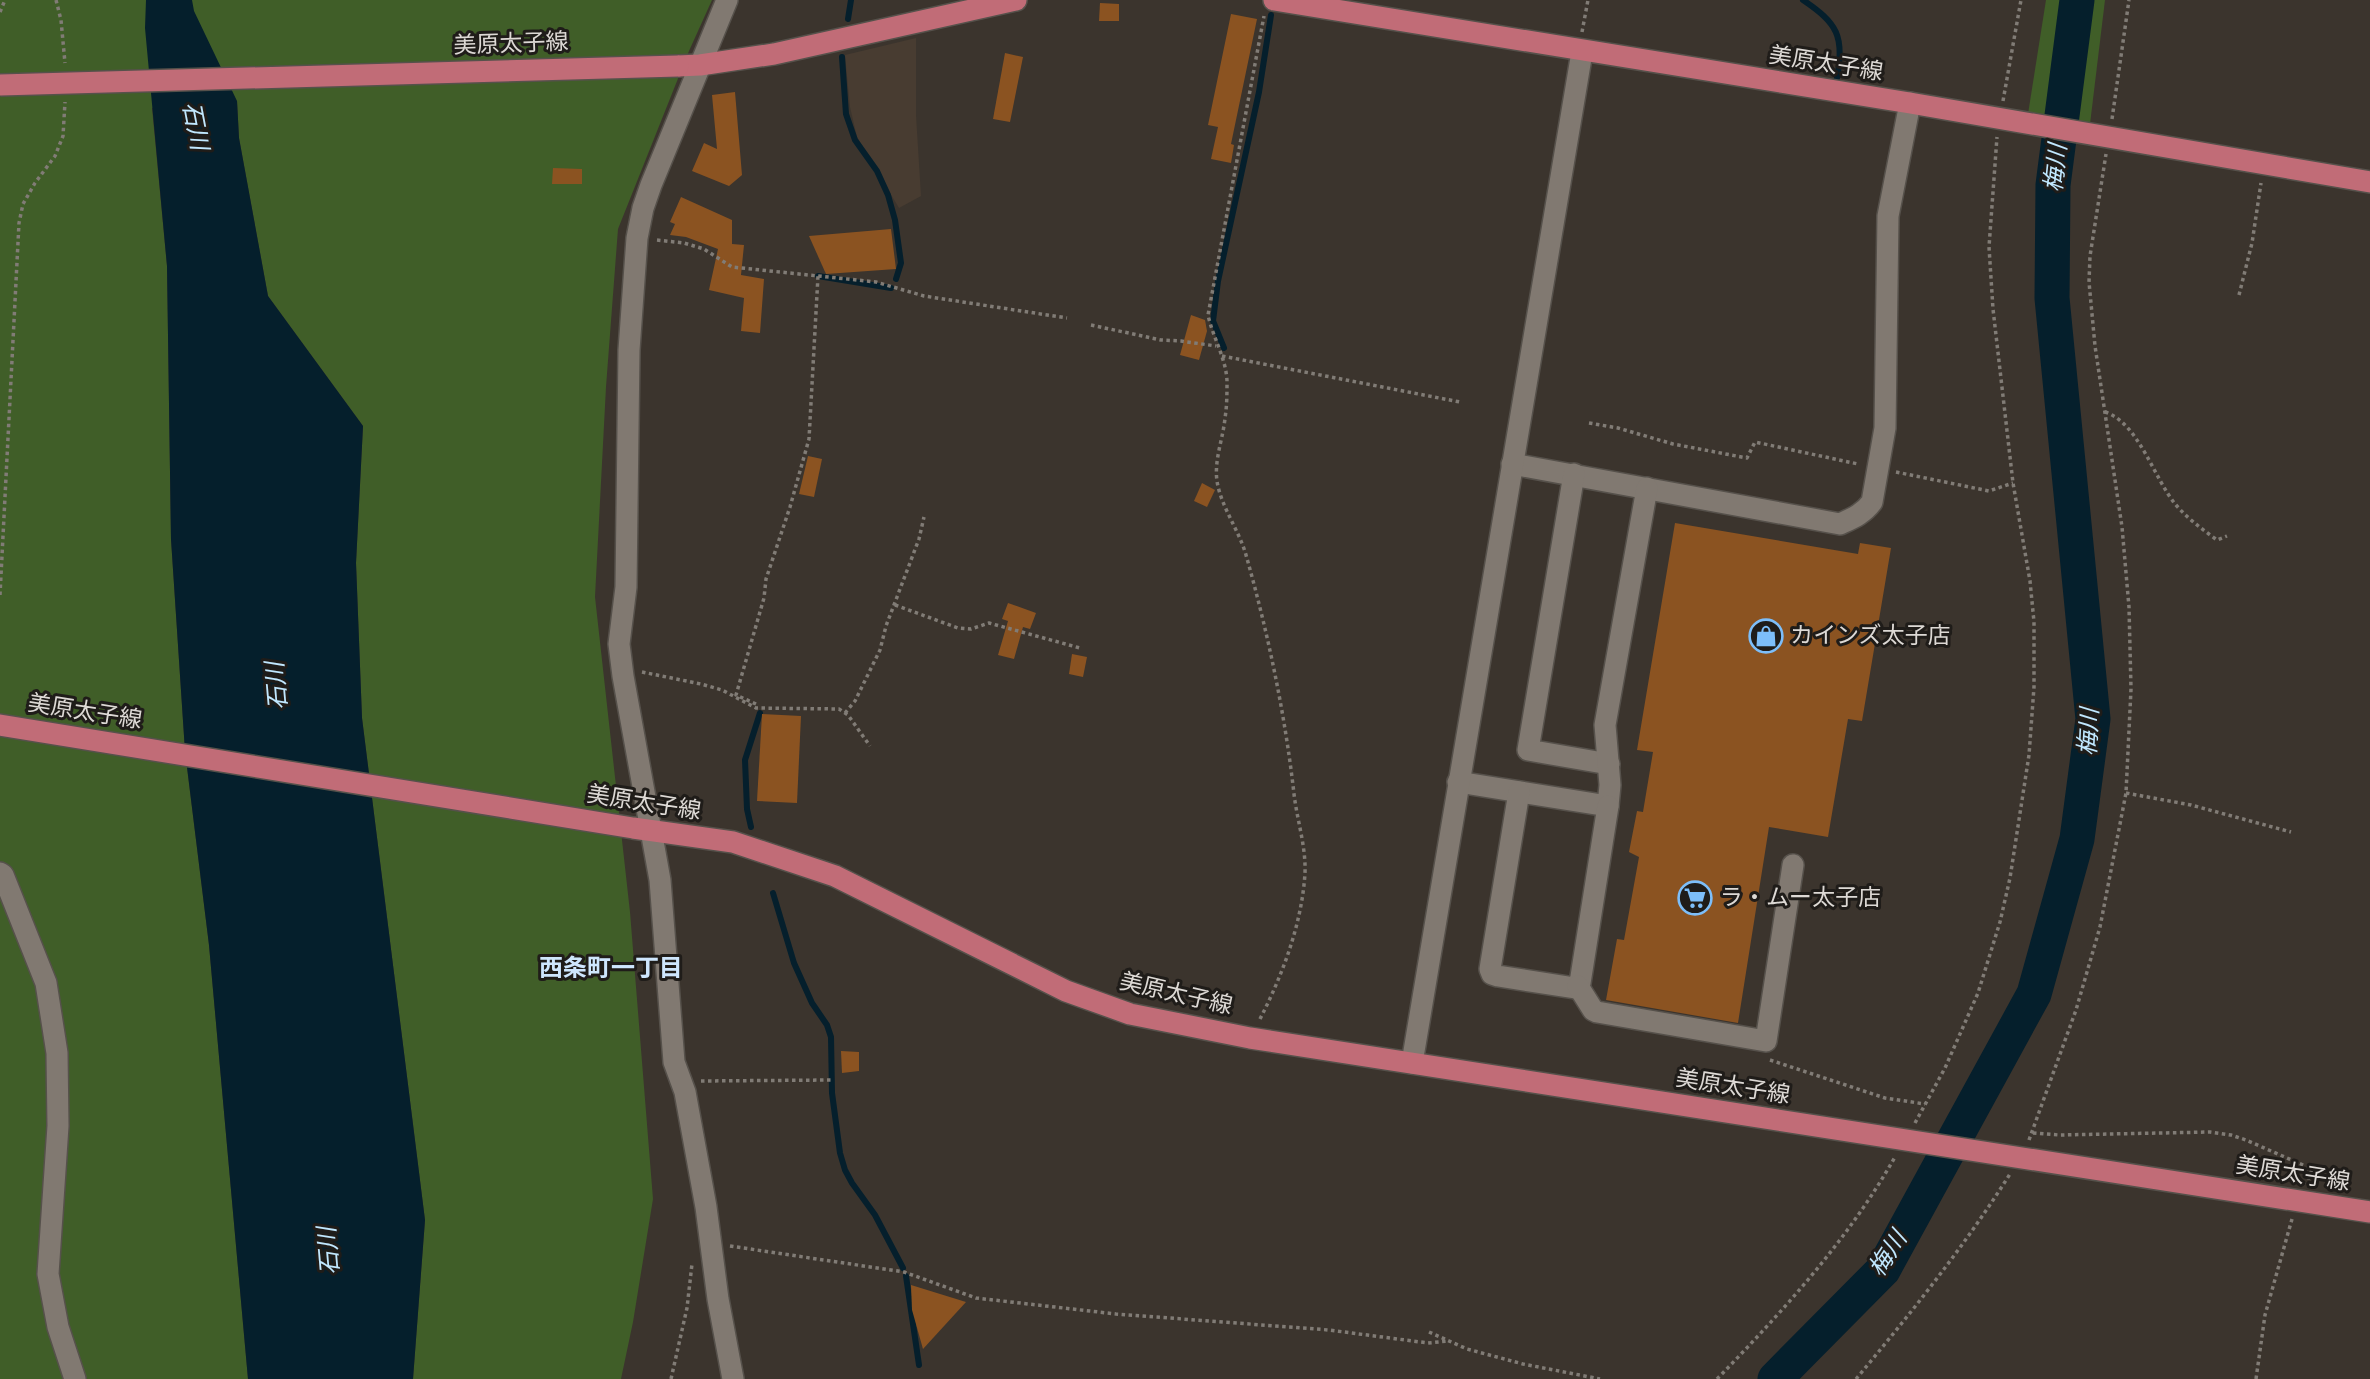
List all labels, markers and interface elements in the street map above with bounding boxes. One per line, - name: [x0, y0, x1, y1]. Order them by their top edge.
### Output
- street label: 美原太子線: [453, 28, 569, 60]
- street label: 美原太子線: [1767, 41, 1885, 87]
- water label: 石川: [176, 100, 214, 155]
- water label: 梅川: [2039, 140, 2073, 193]
- shop icon: カインズ太子店: [1747, 617, 1785, 655]
- place label: カインズ太子店: [1790, 622, 1951, 650]
- water label: 石川: [260, 658, 294, 711]
- street label: 美原太子線: [26, 689, 144, 735]
- water label: 梅川: [2073, 704, 2105, 757]
- street label: 美原太子線: [585, 780, 703, 826]
- supermarket icon: ラ・ムー太子店: [1676, 879, 1714, 917]
- place label: ラ・ムー太子店: [1720, 884, 1881, 912]
- district label: 西条町一丁目: [539, 954, 683, 983]
- street label: 美原太子線: [1117, 967, 1235, 1021]
- street label: 美原太子線: [1674, 1064, 1792, 1110]
- street label: 美原太子線: [2234, 1151, 2352, 1197]
- water label: 石川: [312, 1223, 346, 1276]
- water label: 梅川: [1863, 1223, 1915, 1282]

